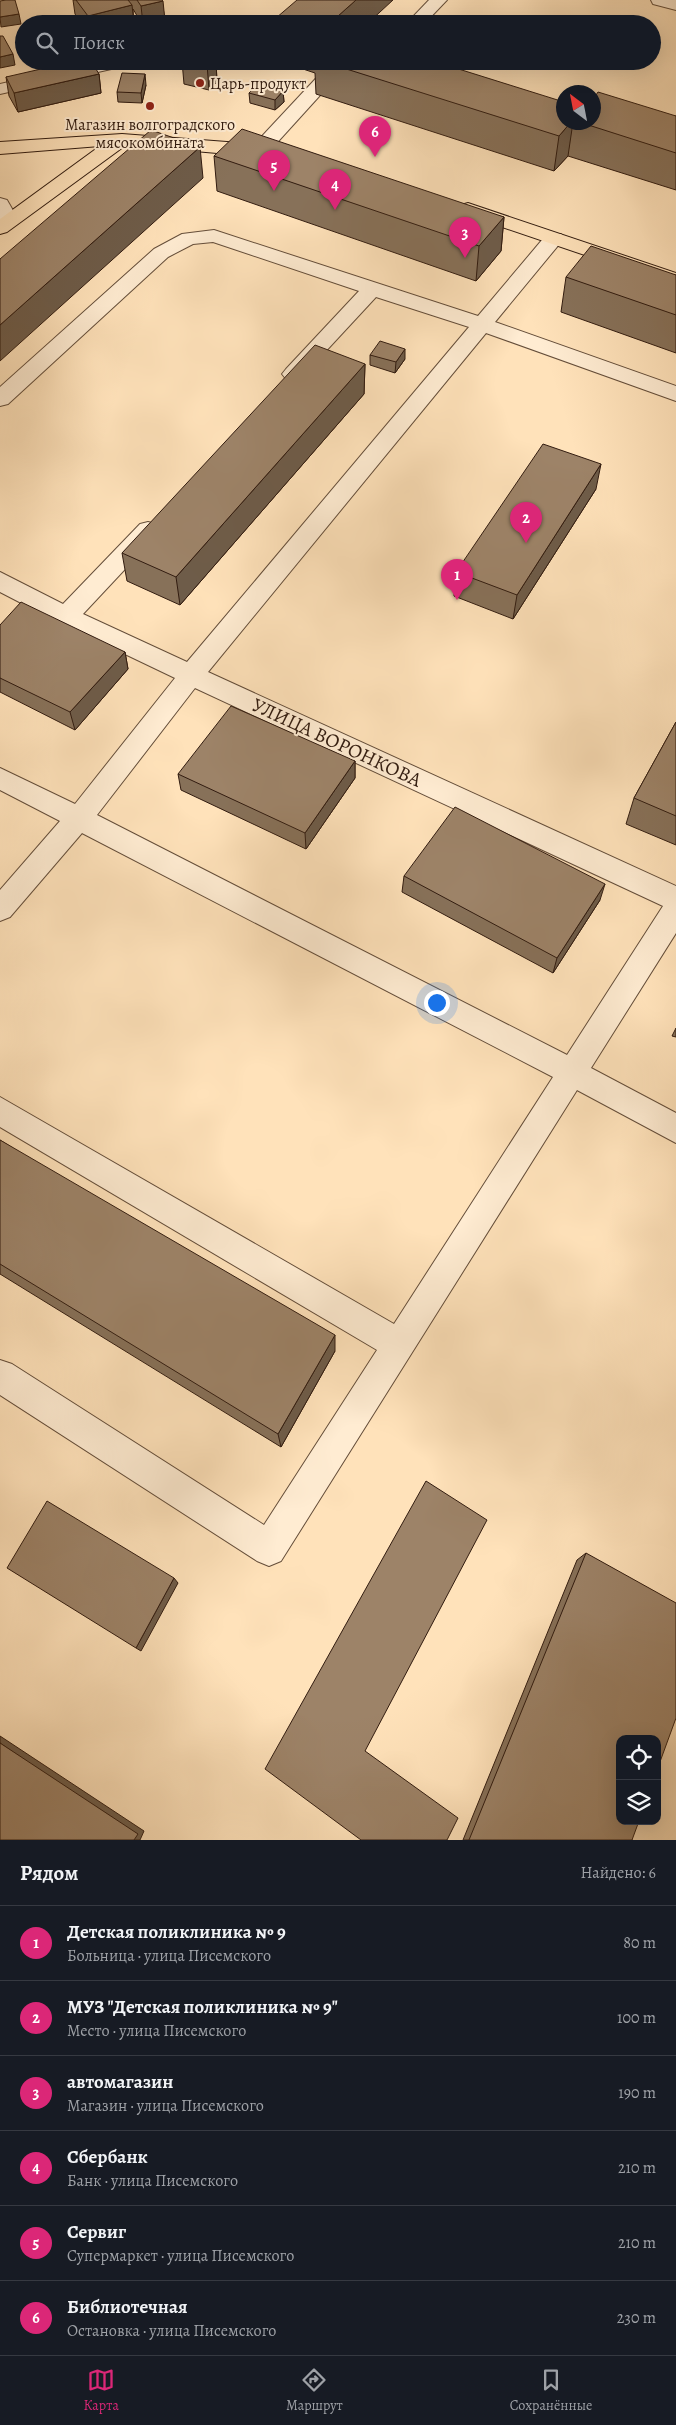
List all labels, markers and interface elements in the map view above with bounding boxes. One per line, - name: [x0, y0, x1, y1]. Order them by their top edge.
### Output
- search box: [15, 15, 661, 70]
- icon: search: [33, 29, 61, 57]
- text: Поиск: [73, 30, 125, 56]
- place label: Царь-продукт: [210, 73, 306, 95]
- marker: Царь-продукт: [194, 77, 206, 89]
- north arrow: [556, 85, 601, 130]
- marker: Магазин волгоградского мясокомбината: [144, 100, 156, 112]
- place label: Магазин волгоградского мясокомбината: [65, 114, 235, 154]
- pin: 6: [359, 116, 391, 157]
- pin: 5: [258, 150, 290, 191]
- pin: 4: [319, 169, 351, 210]
- pin: 3: [449, 217, 481, 258]
- pin: 2: [510, 502, 542, 543]
- pin: 1: [441, 559, 473, 600]
- street label: УЛИЦА ВОРОНКОВА: [248, 691, 426, 794]
- your location: [424, 990, 450, 1016]
- map controls: [616, 1735, 661, 1825]
- button: locate: [616, 1735, 661, 1780]
- button: layers: [616, 1780, 661, 1825]
- text: Рядом: [20, 1859, 78, 1887]
- text: Найдено: 6: [581, 1862, 656, 1884]
- text: Детская поликлиника № 9: [67, 1919, 286, 1945]
- text: 1: [33, 1932, 39, 1954]
- text: 80 m: [623, 1932, 656, 1954]
- text: Больница · улица Писемского: [67, 1945, 271, 1967]
- text: МУЗ "Детская поликлиника № 9": [67, 1994, 338, 2020]
- text: 2: [32, 2007, 40, 2029]
- text: 100 m: [617, 2007, 656, 2029]
- text: Место · улица Писемского: [67, 2020, 246, 2042]
- text: автомагазин: [67, 2069, 174, 2095]
- text: 3: [33, 2082, 39, 2104]
- text: 190 m: [618, 2082, 656, 2104]
- text: Магазин · улица Писемского: [67, 2095, 264, 2117]
- text: Сбербанк: [67, 2144, 148, 2170]
- text: 4: [32, 2157, 40, 2179]
- text: 210 m: [618, 2157, 656, 2179]
- text: Банк · улица Писемского: [67, 2170, 238, 2192]
- text: Сервиг: [67, 2219, 126, 2245]
- text: 5: [33, 2232, 39, 2254]
- text: 210 m: [618, 2232, 656, 2254]
- text: Супермаркет · улица Писемского: [67, 2245, 294, 2267]
- text: Библиотечная: [67, 2294, 188, 2320]
- text: 6: [32, 2307, 40, 2329]
- text: 230 m: [617, 2307, 656, 2329]
- text: Остановка · улица Писемского: [67, 2320, 276, 2342]
- tab: Карта: [84, 2366, 119, 2415]
- tab: Маршрут: [286, 2366, 343, 2415]
- tab: Сохранённые: [510, 2366, 592, 2415]

